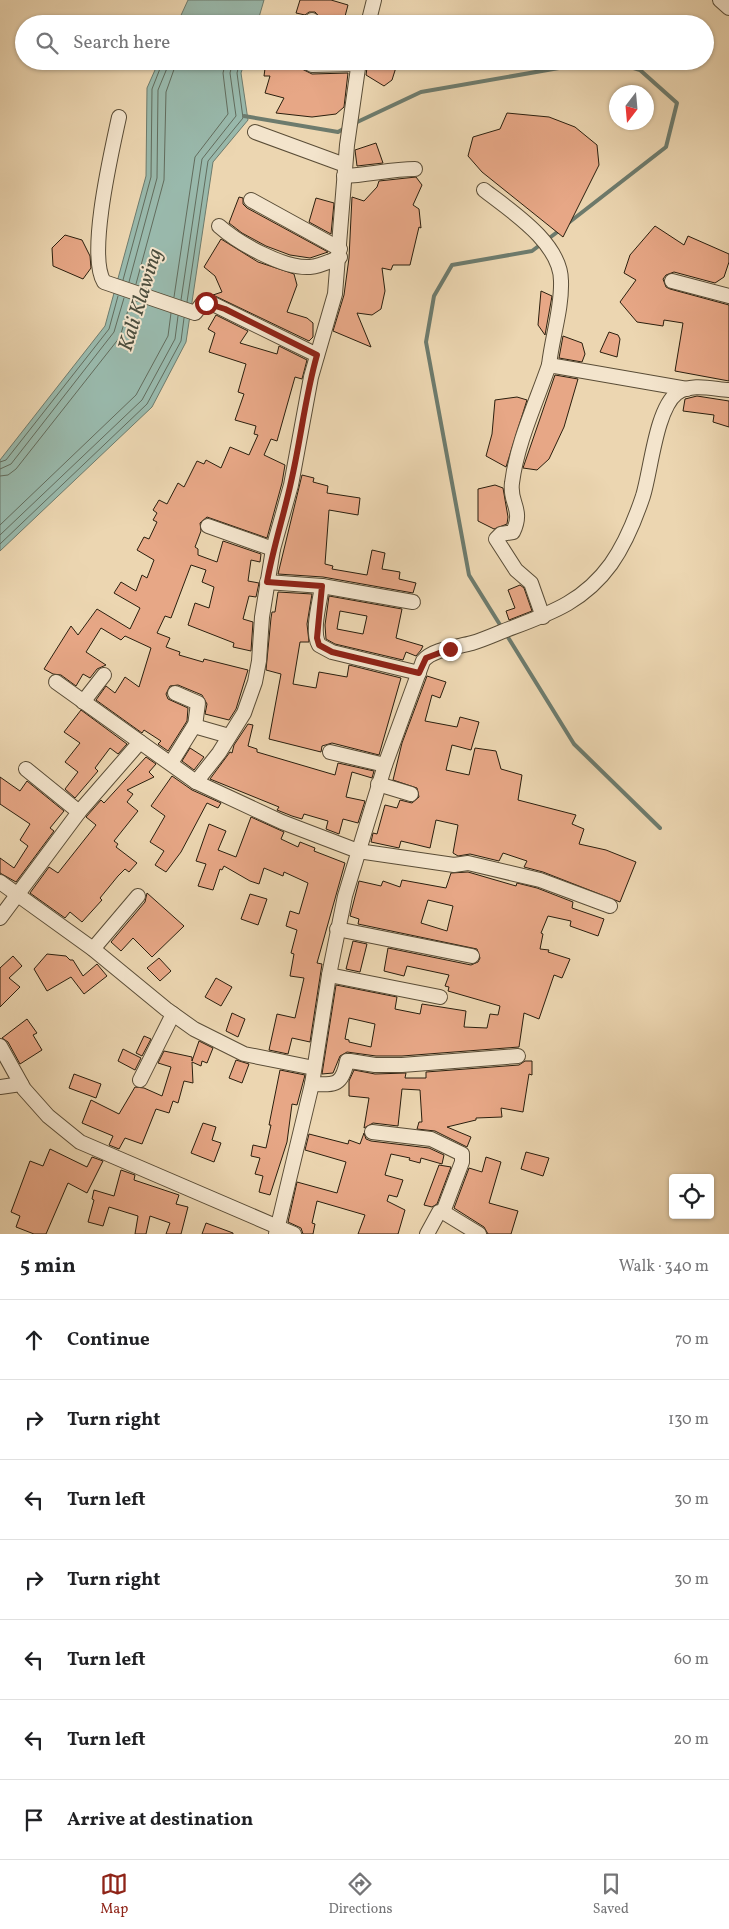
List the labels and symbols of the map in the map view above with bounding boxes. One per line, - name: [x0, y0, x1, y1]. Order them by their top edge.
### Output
- north arrow: [609, 85, 654, 130]
- water label: Kali Klawing: [112, 245, 170, 355]
- route start: [195, 292, 218, 315]
- route end: [439, 638, 462, 661]

